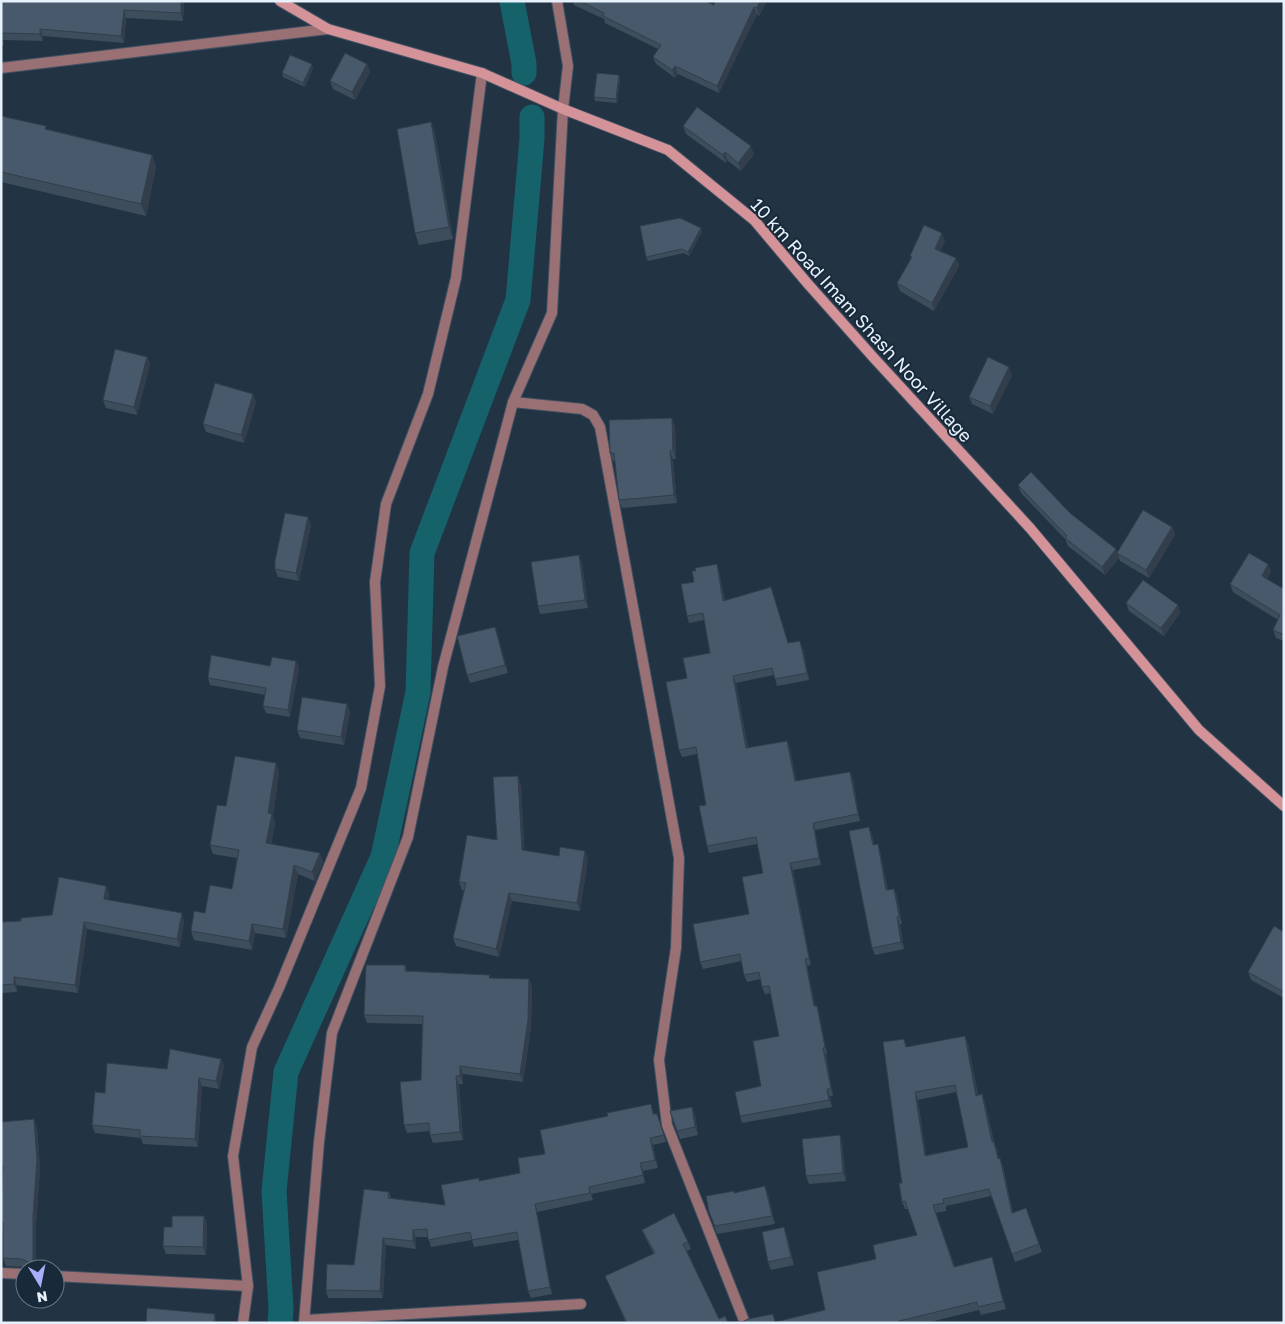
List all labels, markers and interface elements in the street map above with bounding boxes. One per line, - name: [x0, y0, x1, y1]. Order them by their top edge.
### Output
- street label: 10 km Road Imam Shash Noor Village: [747, 194, 977, 446]
- north arrow: [15, 1259, 65, 1309]
- text: N: [36, 1288, 49, 1307]

